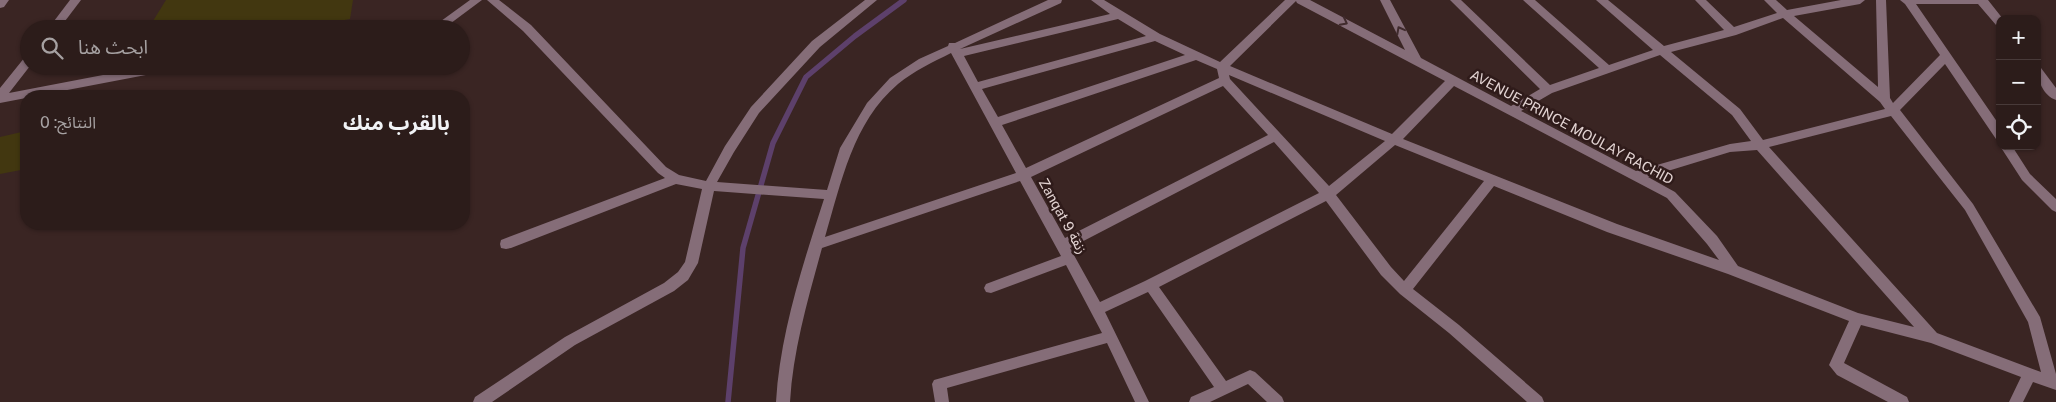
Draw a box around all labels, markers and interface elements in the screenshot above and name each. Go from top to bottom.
map controls [1996,15,2041,150]
button: + [1996,15,2041,60]
one-way arrow [1339,16,1348,26]
search box [20,20,470,75]
one-way arrow [1397,26,1407,35]
icon: search [38,34,66,62]
text: ابحث هنا [78,36,148,58]
button: − [1996,60,2041,105]
street label: AVENUE PRINCE MOULAY RACHID [1468,66,1676,188]
button: locate [1996,105,2041,150]
text: بالقرب منك [343,110,450,135]
text: النتائج: 0 [40,113,96,132]
street label: Zanqat 9 زنقة [1035,175,1090,257]

